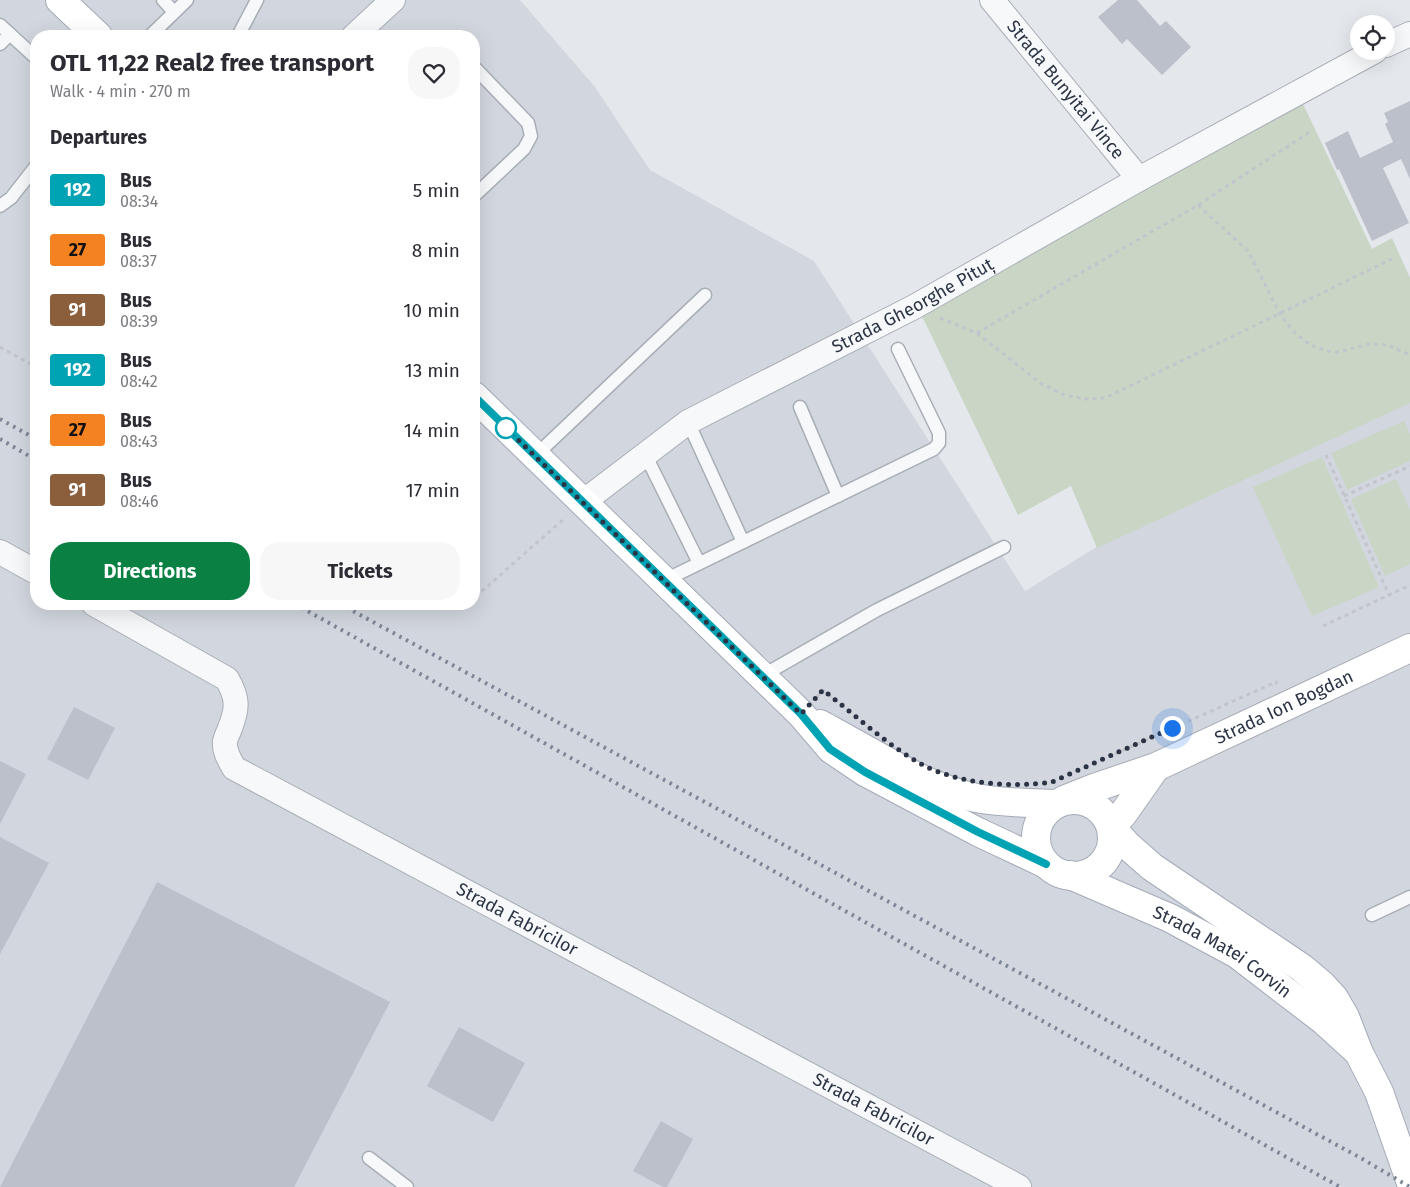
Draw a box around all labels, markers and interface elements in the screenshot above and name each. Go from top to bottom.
map controls [1350,15,1395,60]
button: locate [1350,15,1395,60]
street label: Strada Bunyitai Vince [1002,16,1129,164]
button: heart [408,47,460,99]
text: OTL 11,22 Real2 free transport [50,49,374,77]
text: Walk · 4 min · 270 m [50,82,191,101]
text: Departures [50,126,147,149]
text: Bus [120,169,152,192]
text: 192 [64,179,91,201]
text: 5 min [413,179,460,202]
text: 08:34 [120,192,158,211]
text: Bus [120,229,152,252]
text: 27 [69,239,86,261]
text: 8 min [412,239,460,262]
text: 08:37 [120,252,157,271]
street label: Strada Gheorghe Pituț [828,253,998,358]
text: Bus [120,289,152,312]
text: 91 [68,299,87,321]
text: 10 min [403,299,460,322]
text: 08:39 [120,312,158,331]
text: Bus [120,349,152,372]
text: 192 [64,359,91,381]
text: 13 min [404,359,460,382]
text: 08:42 [120,372,158,391]
text: Bus [120,409,152,432]
unlabelled marker [495,417,517,439]
text: 27 [69,419,86,441]
text: 14 min [404,419,460,442]
text: 08:43 [120,432,158,451]
text: Bus [120,469,152,492]
text: 91 [68,479,87,501]
text: 17 min [406,479,460,502]
text: 08:46 [120,492,159,511]
button: Directions [50,542,250,600]
button: Tickets [260,542,460,600]
street label: Strada Ion Bogdan [1211,665,1357,749]
your location [1160,716,1185,741]
street label: Strada Fabricilor [453,878,582,960]
street label: Strada Matei Corvin [1150,901,1296,1003]
street label: Strada Fabricilor [809,1068,938,1151]

